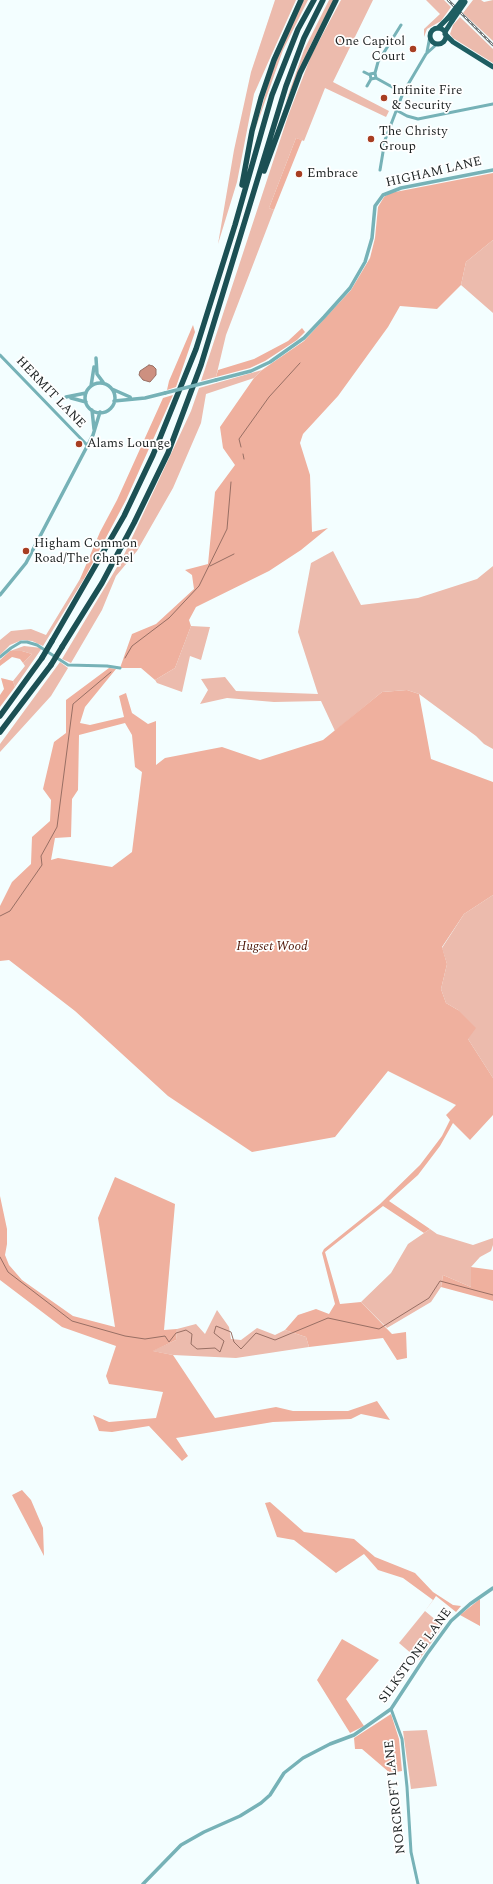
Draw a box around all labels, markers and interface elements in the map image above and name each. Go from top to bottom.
place label: One Capitol Court [335,34,405,65]
marker: One Capitol Court [408,44,418,54]
place label: Infinite Fire & Security [392,83,462,114]
marker: Infinite Fire & Security [379,93,389,103]
place label: The Christy Group [379,124,447,155]
marker: The Christy Group [366,134,376,144]
street label: HIGHAM LANE [384,154,484,192]
place label: Embrace [307,166,358,182]
marker: Embrace [294,169,304,179]
street label: HERMIT LANE [12,354,88,432]
place label: Alams Lounge [87,436,170,452]
marker: Alams Lounge [74,439,84,449]
place label: Higham Common Road/The Chapel [34,536,137,567]
marker: Higham Common Road/The Chapel [21,546,31,556]
park label: Hugset Wood [236,939,308,955]
street label: SILKSTONE LANE [376,1605,456,1707]
street label: NORCROFT LANE [382,1739,410,1855]

